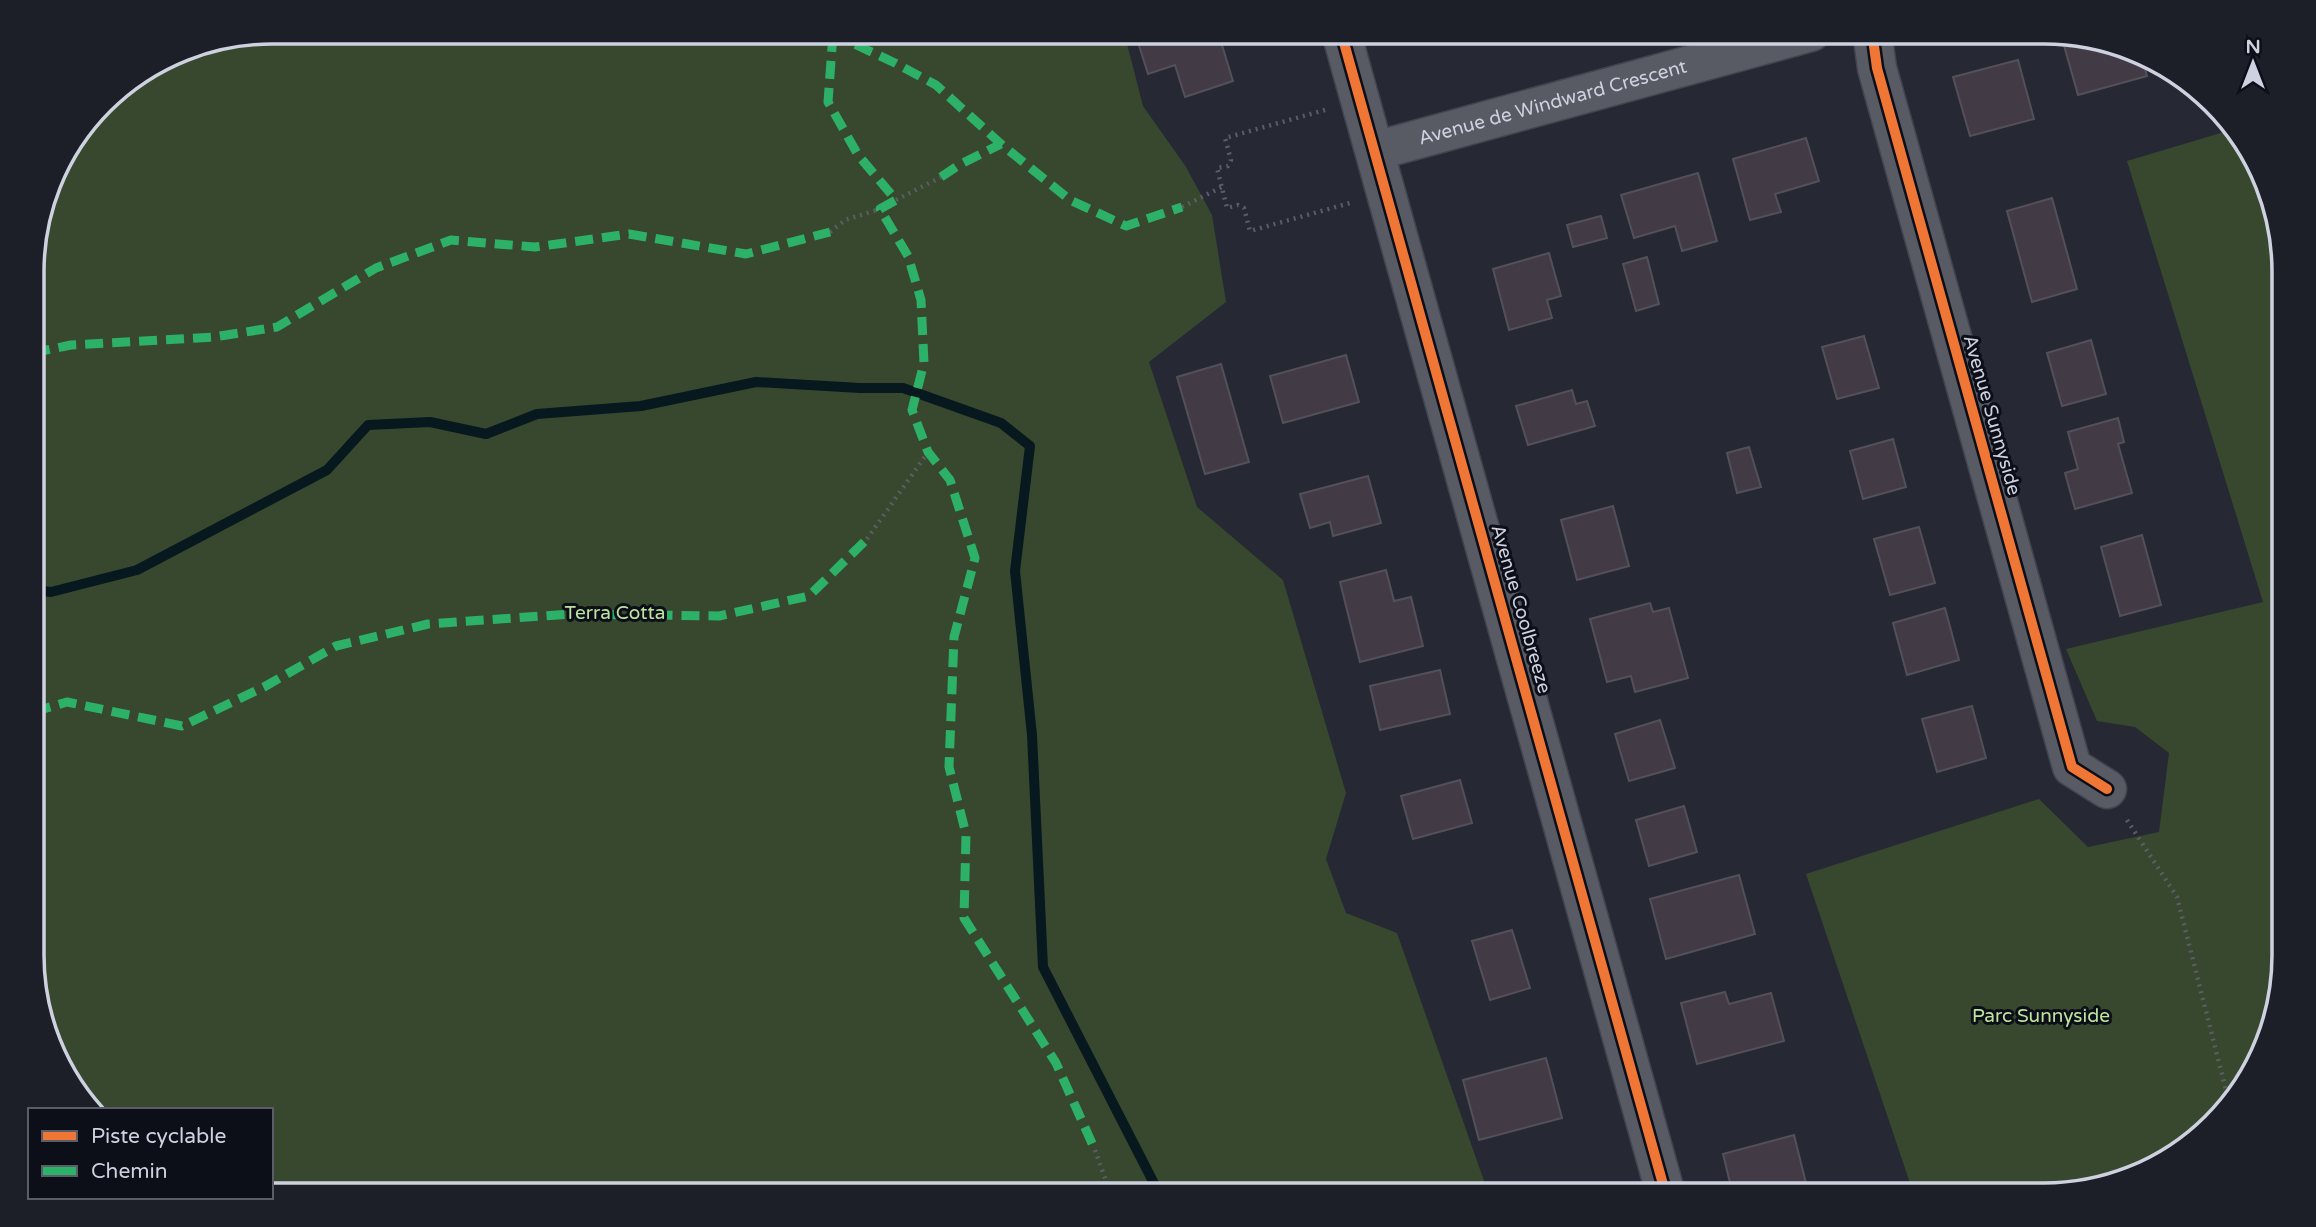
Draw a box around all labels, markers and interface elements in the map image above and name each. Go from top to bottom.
north arrow [2218,28,2288,98]
text: N [2245,36,2261,58]
street label: Avenue de Windward Crescent [1416,55,1689,150]
street label: Avenue Sunnyside [1959,332,2025,498]
street label: Avenue Coolbreeze [1486,522,1556,696]
park label: Terra Cotta [565,602,665,624]
park label: Parc Sunnyside [1972,1005,2110,1027]
legend [28,1108,273,1199]
text: Piste cyclable [91,1124,226,1149]
text: Chemin [91,1159,168,1184]

